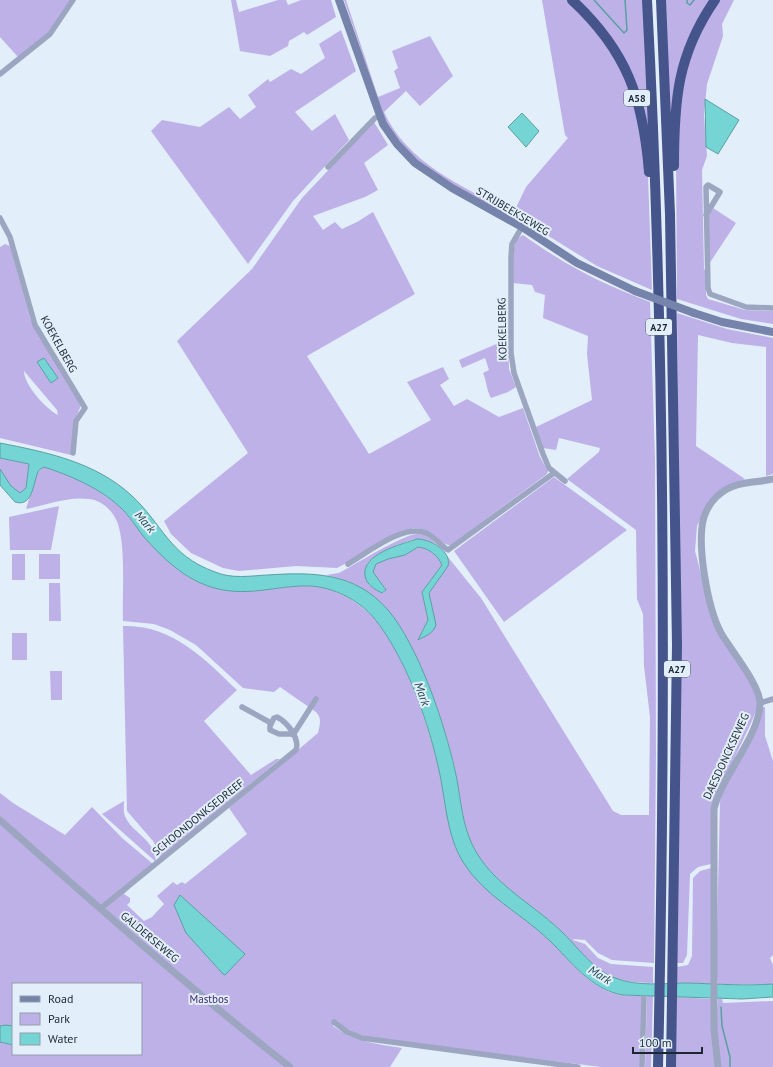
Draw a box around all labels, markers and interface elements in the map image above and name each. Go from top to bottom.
road number: A58 [624,90,650,106]
street label: STRIJBEEKSEWEG [474,184,553,239]
street label: KOEKELBERG [494,297,510,361]
street label: KOEKELBERG [38,313,81,375]
road number: A27 [646,319,672,335]
water label: Mark [132,508,159,536]
road number: A27 [664,661,690,677]
water label: Mark [411,680,434,708]
street label: DAESDONCKSEWEG [700,710,752,801]
street label: SCHOONDONKSEDREEF [149,776,247,858]
street label: GALDERSEWEG [118,909,182,966]
water label: Mark [586,962,615,988]
legend [12,983,142,1055]
text: Road [48,991,73,1006]
park label: Mastbos [190,992,229,1006]
text: Park [48,1011,70,1026]
scale bar [633,1029,702,1055]
text: Water [48,1031,78,1046]
text: 100 m [639,1035,672,1050]

